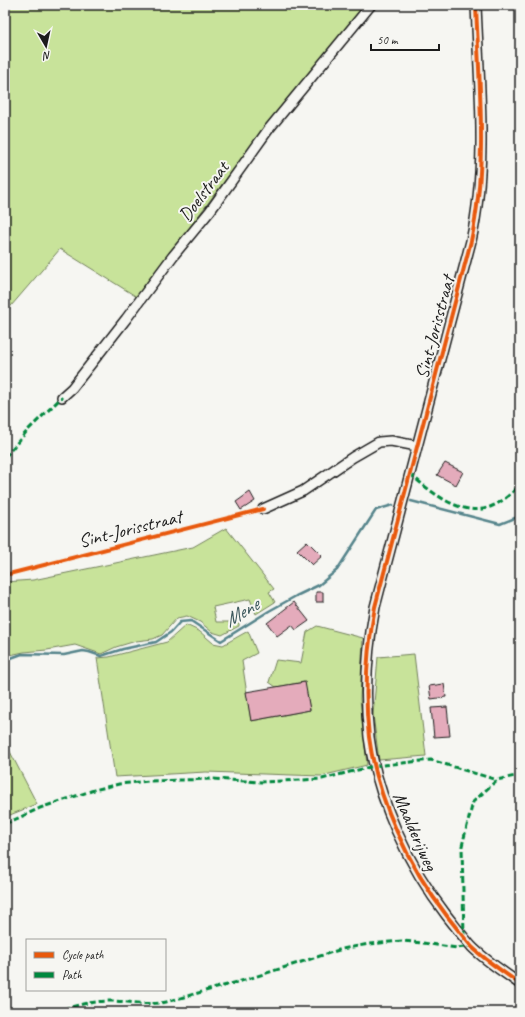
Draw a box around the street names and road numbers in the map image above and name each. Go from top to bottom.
street label: Doelstraat [173,155,235,226]
street label: Sint-Jorisstraat [410,271,461,381]
street label: Sint-Jorisstraat [76,504,187,553]
street label: Maalderijweg [387,788,444,876]

